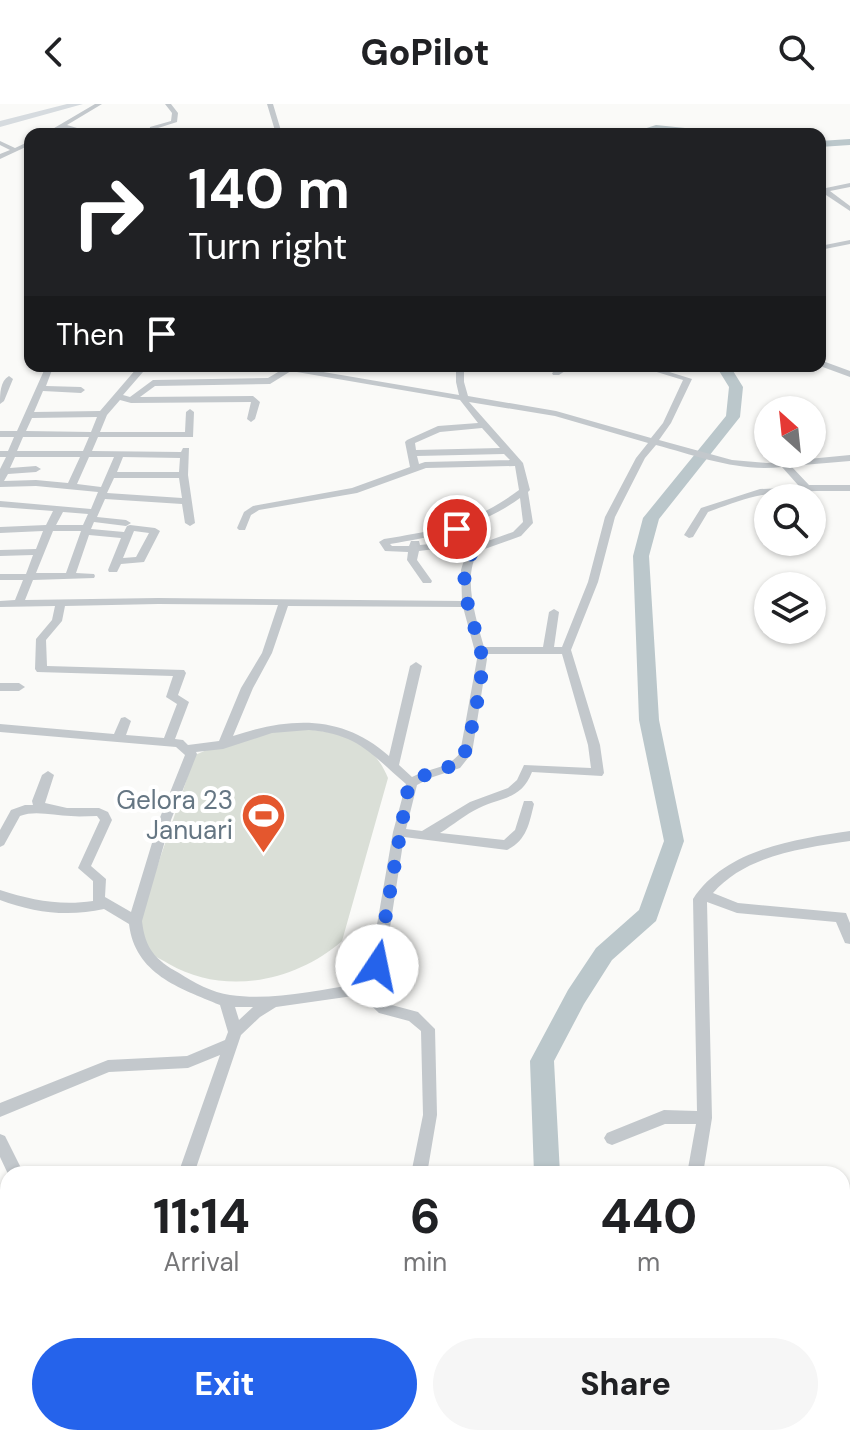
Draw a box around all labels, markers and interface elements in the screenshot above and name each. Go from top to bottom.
text: GoPilot [360,29,490,76]
icon: back [32,30,76,74]
icon: search [774,30,818,74]
text: 140 m [188,152,350,225]
icon: right [56,160,160,264]
text: Turn right [188,223,347,270]
icon: arrive [140,312,184,356]
text: Then [56,315,124,354]
north arrow [754,396,826,468]
map controls [754,396,826,644]
button: search [754,484,826,556]
pin [423,495,491,563]
icon: arrive [435,507,479,551]
button: layers [754,572,826,644]
place label: Gelora 23 Januari [116,783,233,847]
sports icon: Gelora 23 Januari [240,791,288,854]
position arrow [335,924,419,1008]
text: 11:14 [153,1185,250,1248]
text: 6 [410,1185,440,1248]
text: 440 [600,1185,697,1248]
text: Arrival [164,1245,239,1279]
text: min [403,1245,447,1279]
text: m [637,1245,660,1279]
button: Exit [32,1338,417,1430]
button: Share [433,1338,818,1430]

